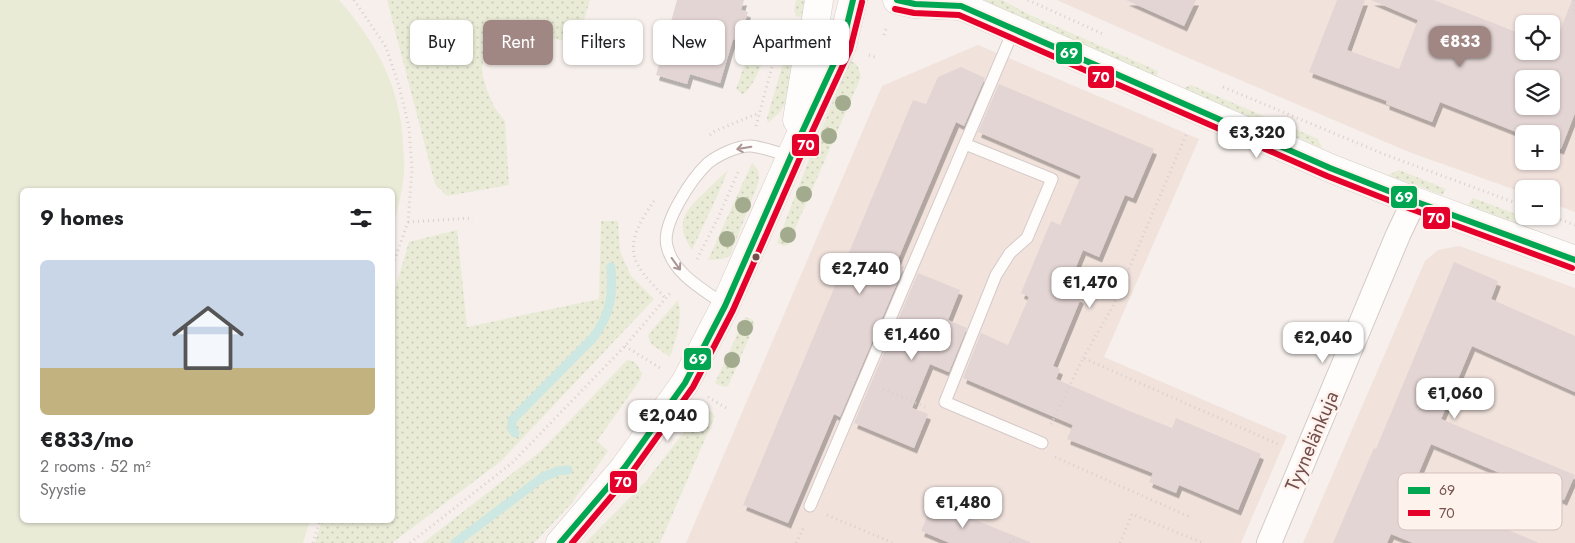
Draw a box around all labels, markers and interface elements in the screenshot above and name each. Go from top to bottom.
map controls [1515,15,1560,225]
button: locate [1515,15,1560,60]
chip: Buy [410,20,473,65]
chip: Rent [483,20,553,65]
chip: Filters [563,20,643,65]
chip: New [653,20,725,65]
chip: Apartment [735,20,849,65]
pin: €833 [1430,26,1490,68]
text: €833 [1440,30,1480,53]
line badge: 69 [1055,41,1083,65]
text: 69 [1060,43,1078,63]
line badge: 70 [1087,65,1115,89]
text: 70 [1092,67,1110,87]
button: layers [1515,70,1560,115]
pin: €3,320 [1216,116,1298,159]
text: €3,320 [1229,121,1285,144]
button: + [1515,125,1560,170]
line badge: 70 [791,133,820,157]
text: 70 [797,135,815,155]
one-way arrow [736,143,752,153]
button: − [1515,180,1560,225]
line badge: 69 [1390,185,1418,209]
text: 69 [1395,187,1413,207]
text: 9 homes [40,203,124,233]
icon: filters [347,204,375,232]
line badge: 70 [1422,206,1451,230]
text: 70 [1427,208,1445,228]
unlabelled marker [751,252,761,262]
pin: €2,740 [819,252,901,295]
one-way arrow [671,257,681,271]
text: €2,740 [831,257,889,280]
pin: €1,470 [1049,266,1131,309]
text: €1,470 [1062,271,1118,294]
icon: home [163,293,253,383]
pin: €1,460 [871,318,953,361]
pin: €2,040 [1282,322,1364,364]
text: €1,460 [884,323,940,346]
text: €2,040 [1294,326,1352,349]
line badge: 69 [683,347,712,371]
text: 69 [689,349,707,369]
pin: €1,060 [1414,378,1496,420]
text: €1,060 [1427,382,1483,405]
street label: Tyynelänkuja [1278,386,1346,496]
pin: €2,040 [627,400,709,442]
text: €2,040 [639,404,697,427]
text: €833/mo [40,425,134,455]
text: 2 rooms · 52 m² [40,455,151,478]
line badge: 70 [609,470,638,494]
text: 70 [614,472,632,492]
legend [1398,473,1562,530]
text: Syystie [40,478,86,501]
text: 69 [1439,480,1455,500]
pin: €1,480 [922,486,1004,529]
text: €1,480 [935,491,991,514]
text: 70 [1439,503,1455,523]

